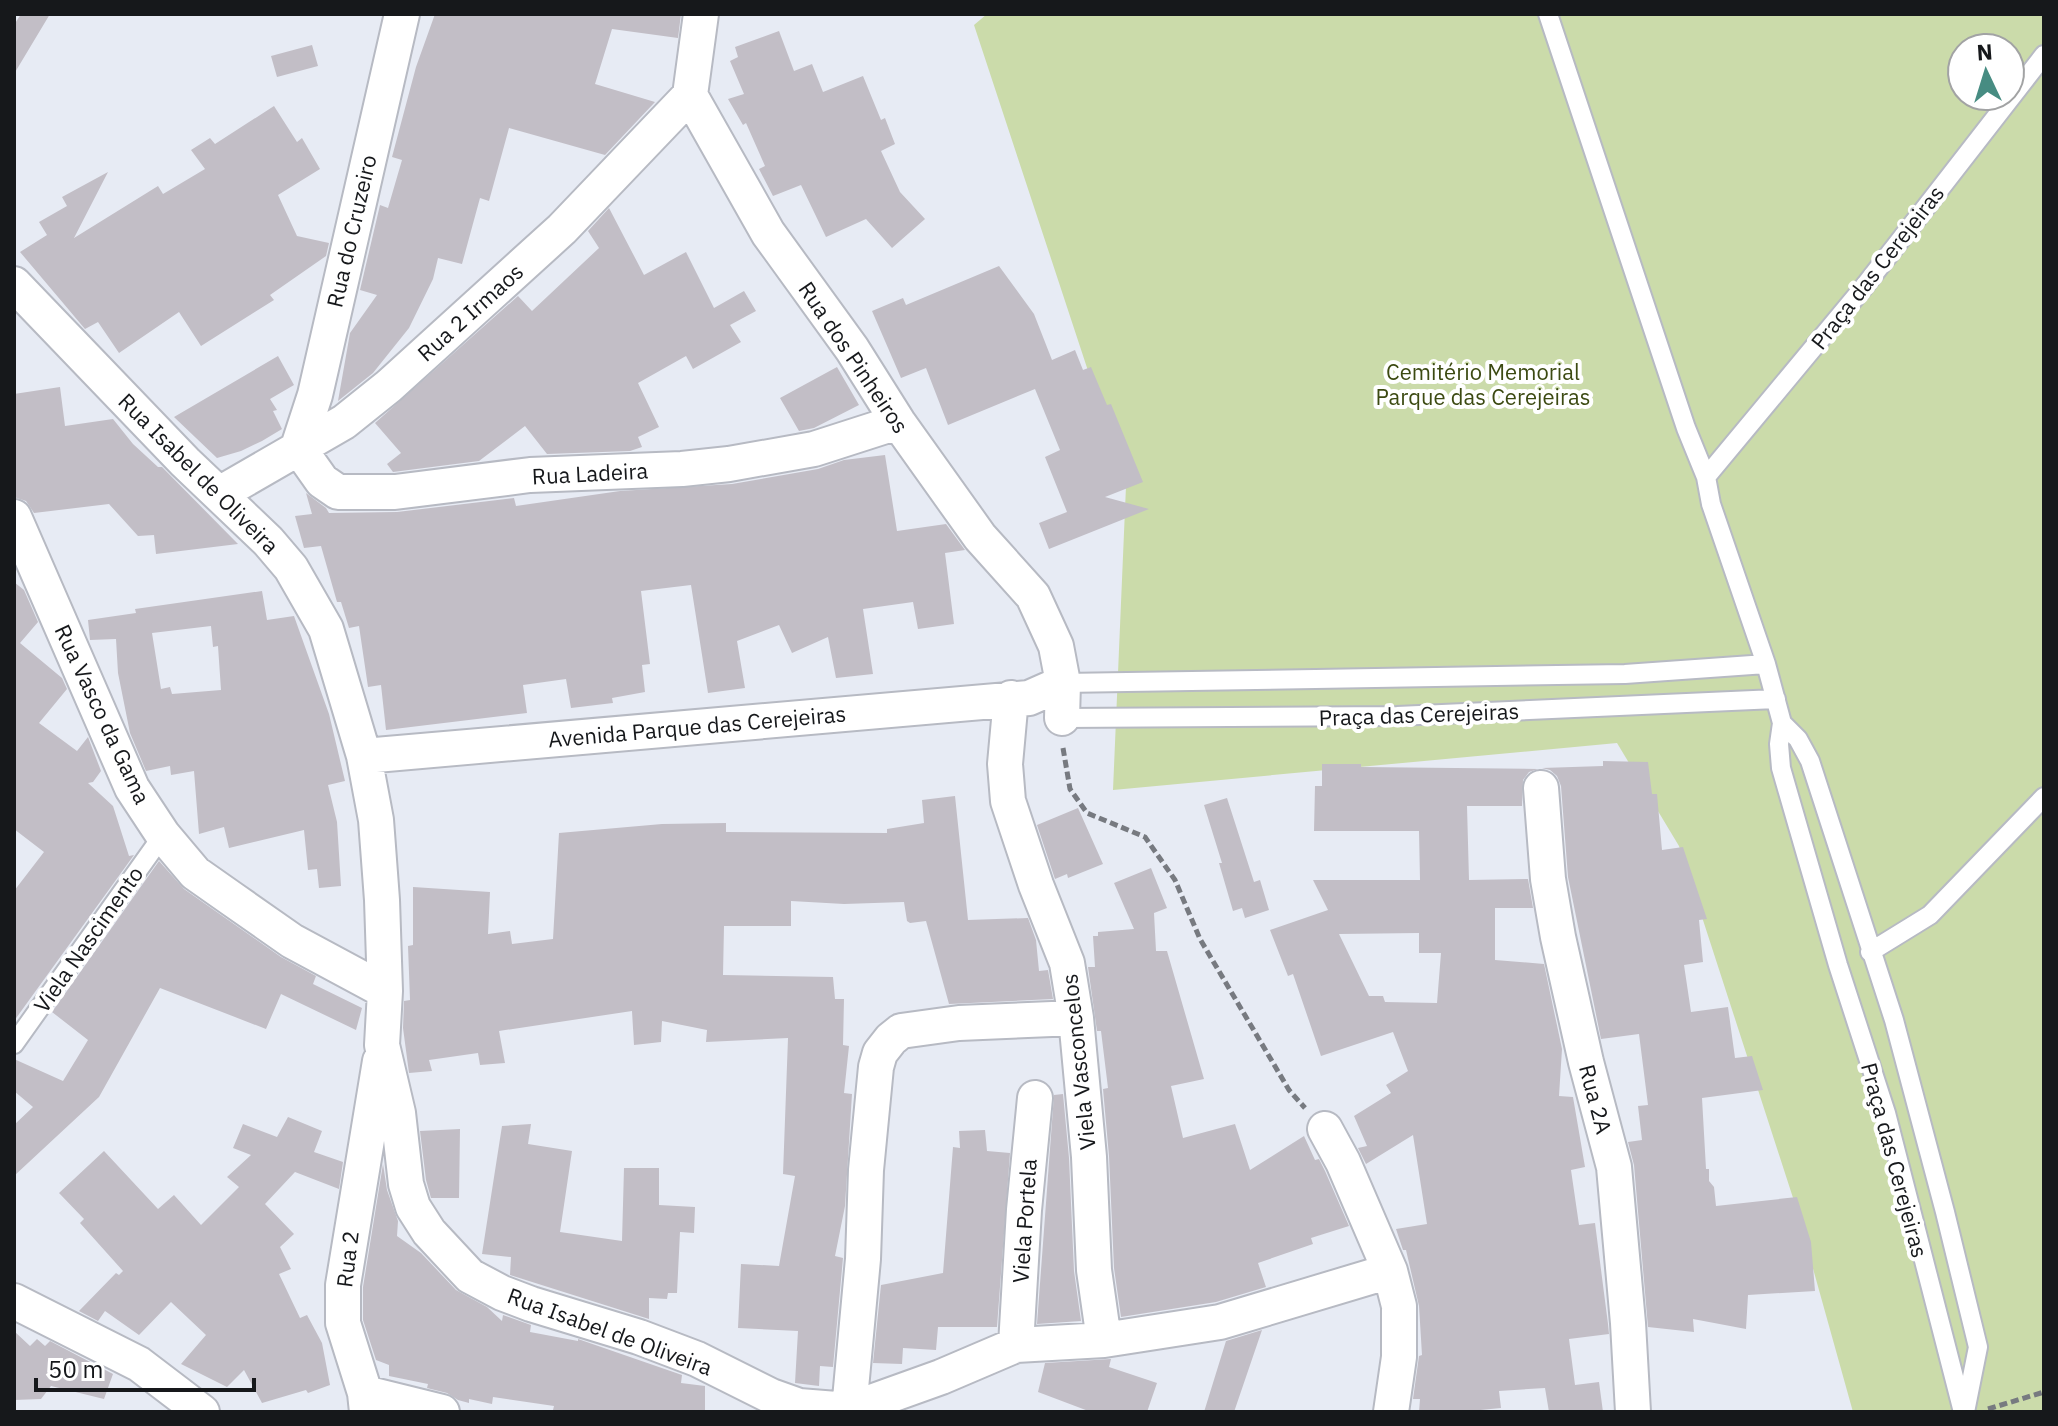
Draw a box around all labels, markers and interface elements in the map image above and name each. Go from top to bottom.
north arrow [1946,32,2026,112]
text: N [1976,37,1994,67]
street label: Rua do Cruzeiro [319,152,383,310]
street label: Praça das Cerejeiras [1804,179,1950,355]
street label: Rua 2 Irmaos [411,257,529,367]
street label: Rua dos Pinheiros [793,276,915,438]
park label: Cemitério Memorial Parque das Cerejeiras [1375,357,1591,411]
street label: Rua Isabel de Oliveira [112,386,286,560]
street label: Rua Ladeira [531,455,649,491]
street label: Rua Vasco da Gama [49,620,157,809]
street label: Praça das Cerejeiras [1318,696,1520,732]
street label: Avenida Parque das Cerejeiras [547,699,847,753]
street label: Viela Nascimento [27,860,149,1018]
street label: Viela Vasconcelos [1054,973,1102,1151]
street label: Praça das Cerejeiras [1855,1059,1935,1261]
street label: Rua 2A [1573,1061,1619,1137]
street label: Viela Portela [1005,1158,1043,1284]
street label: Rua 2 [329,1229,365,1289]
street label: Rua Isabel de Oliveira [504,1280,717,1382]
scale bar [36,1342,254,1392]
text: 50 m [48,1353,103,1385]

